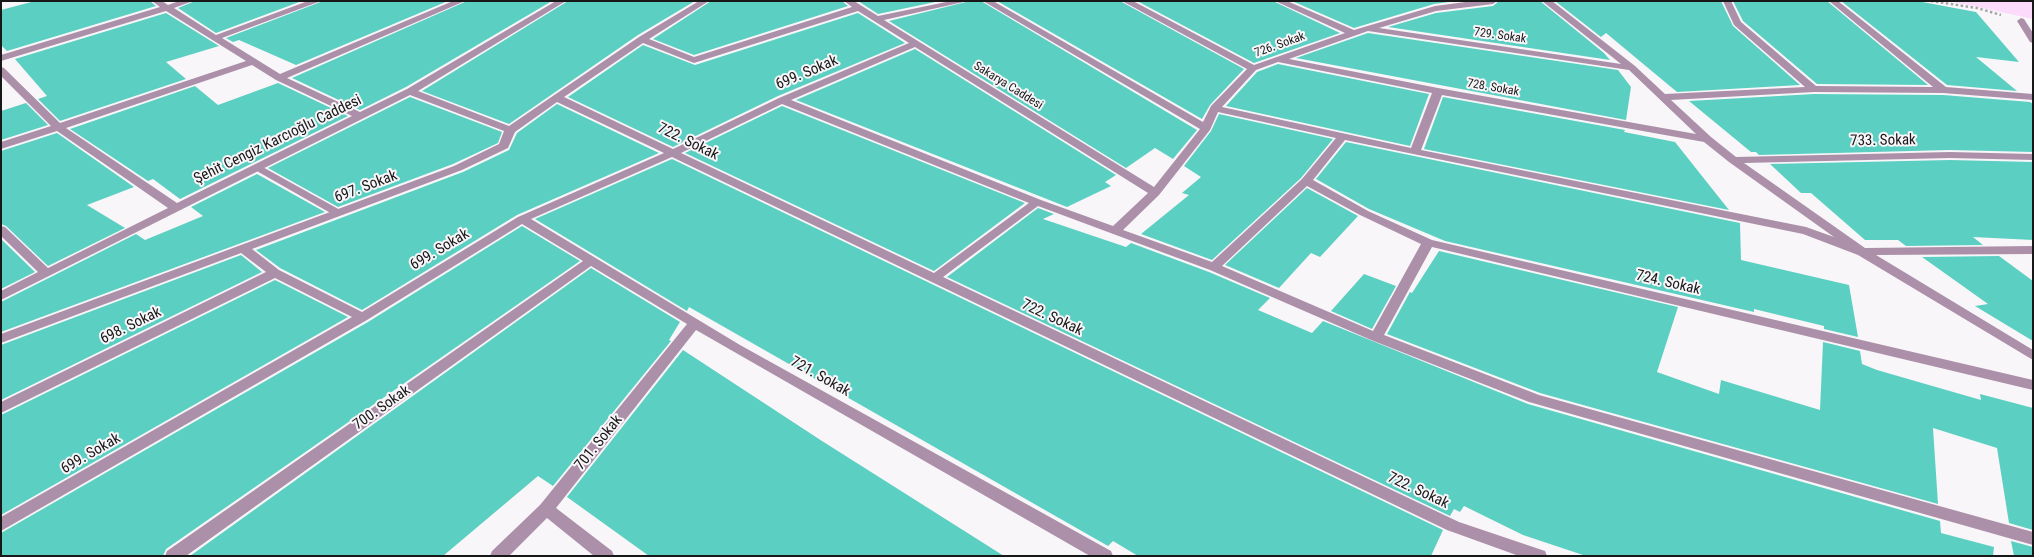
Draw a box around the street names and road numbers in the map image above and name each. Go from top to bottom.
street label: 729. Sokak [1473,25,1527,47]
street label: 726. Sokak [1253,29,1307,61]
street label: 699. Sokak [773,52,841,94]
street label: Sakarya Caddesi [971,59,1045,113]
street label: 728. Sokak [1466,76,1520,100]
street label: Şehit Cengiz Karcıoğlu Caddesi [191,92,365,188]
street label: 722. Sokak [655,120,721,164]
street label: 733. Sokak [1850,131,1916,151]
street label: 697. Sokak [332,167,400,207]
street label: 699. Sokak [407,225,473,275]
street label: 724. Sokak [1634,267,1702,299]
street label: 722. Sokak [1018,296,1086,340]
street label: 698. Sokak [98,304,164,348]
street label: 721. Sokak [787,353,853,401]
street label: 700. Sokak [350,382,414,434]
street label: 701. Sokak [571,412,627,474]
street label: 699. Sokak [58,430,124,478]
street label: 722. Sokak [1384,469,1452,513]

